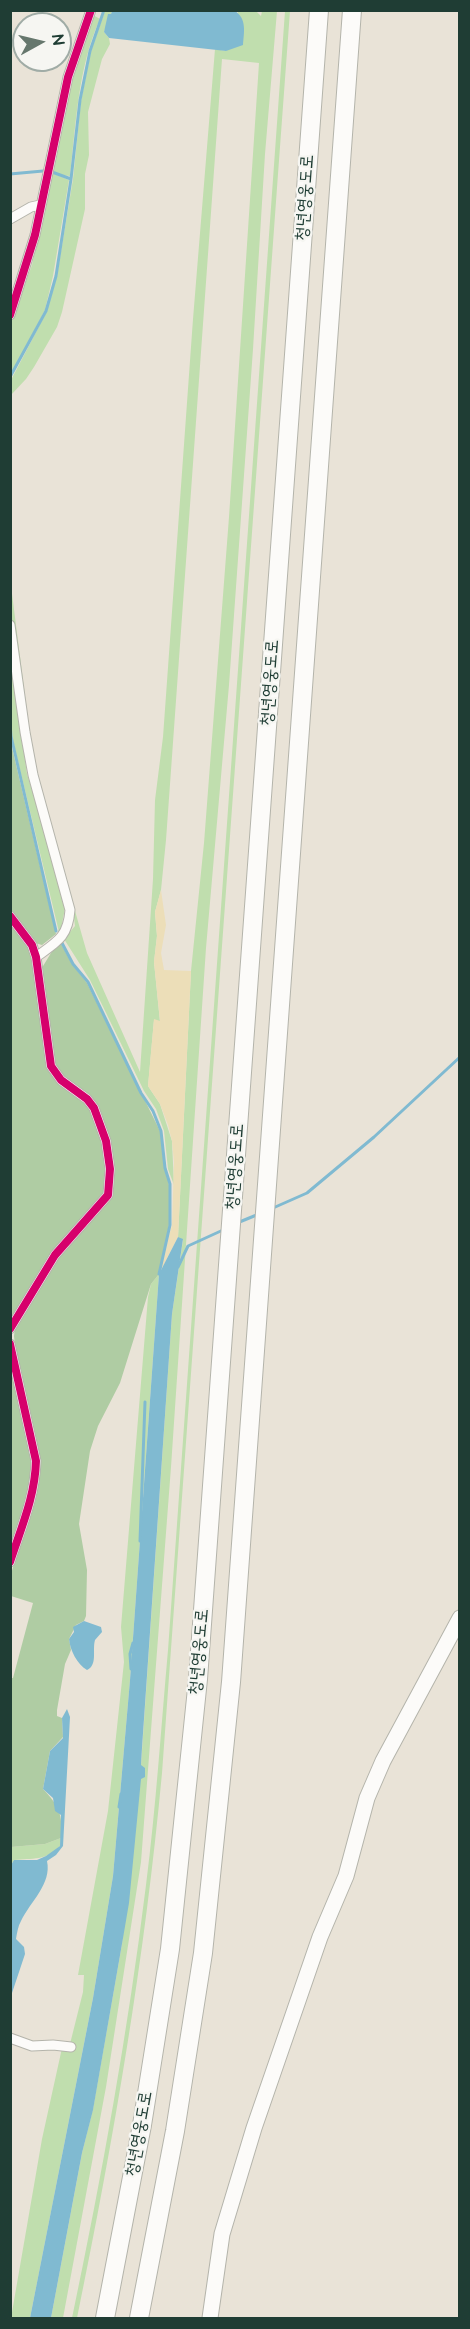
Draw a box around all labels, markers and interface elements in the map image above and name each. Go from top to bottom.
north arrow [12,12,72,72]
text: N [46,33,69,46]
street label: 청년영웅도로 [292,154,320,242]
street label: 청년영웅도로 [257,639,285,727]
street label: 청년영웅도로 [222,1123,250,1211]
street label: 청년영웅도로 [185,1608,215,1696]
street label: 청년영웅도로 [122,2089,158,2179]

